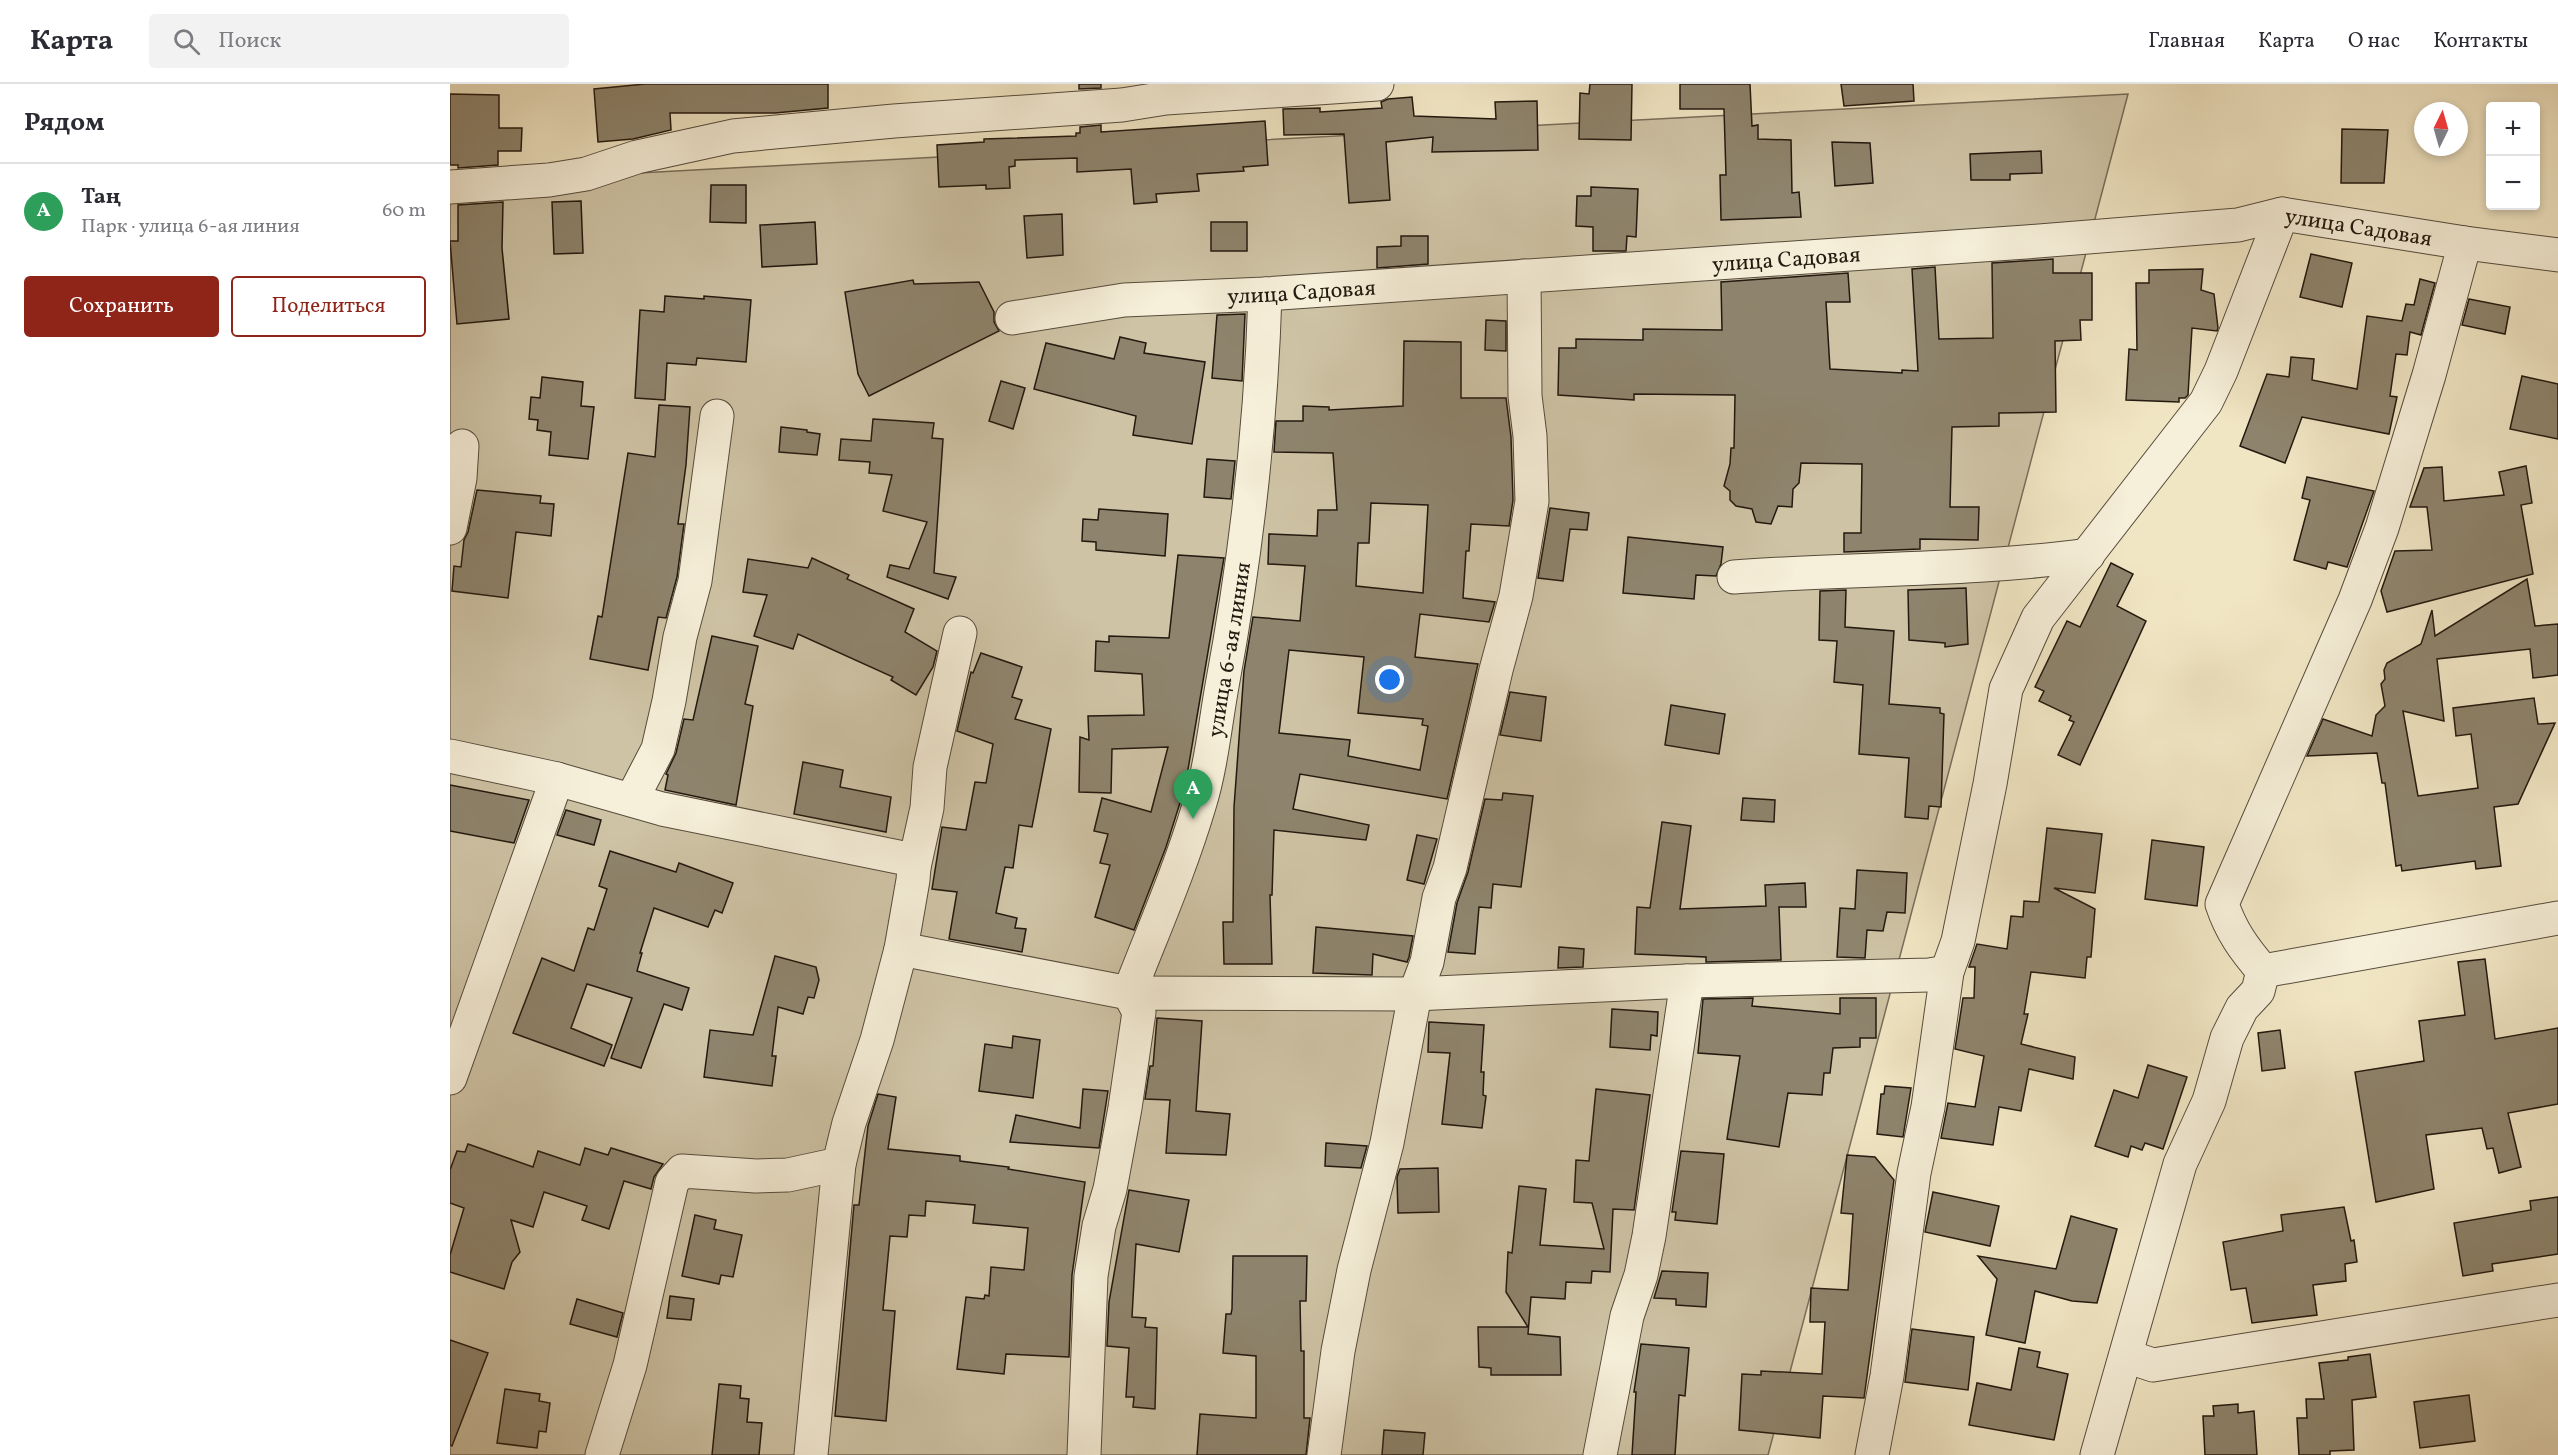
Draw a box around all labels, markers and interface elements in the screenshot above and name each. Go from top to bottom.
search box [149,14,569,68]
text: Карта [30,22,113,61]
icon: search [170,25,203,58]
text: Поиск [218,26,281,57]
text: Главная [2148,27,2225,56]
text: Карта [2258,27,2315,56]
text: О нас [2348,27,2400,56]
text: Контакты [2433,27,2528,56]
north arrow [2414,102,2468,156]
map controls [2486,102,2540,210]
button: + [2486,102,2540,156]
text: Рядом [24,105,104,141]
button: − [2486,156,2540,210]
text: Таң [81,182,121,213]
text: A [36,197,51,225]
text: 60 m [382,197,426,225]
street label: улица Садовая [2282,202,2434,256]
text: Парк · улица 6-ая линия [81,213,300,241]
street label: улица Садовая [1711,240,1862,281]
street label: улица Садовая [1227,273,1377,314]
button: Сохранить [24,276,219,337]
button: Поделиться [231,276,426,337]
street label: улица 6-ая линия [1201,560,1260,740]
your location [1375,665,1404,694]
pin: A [1174,770,1212,819]

